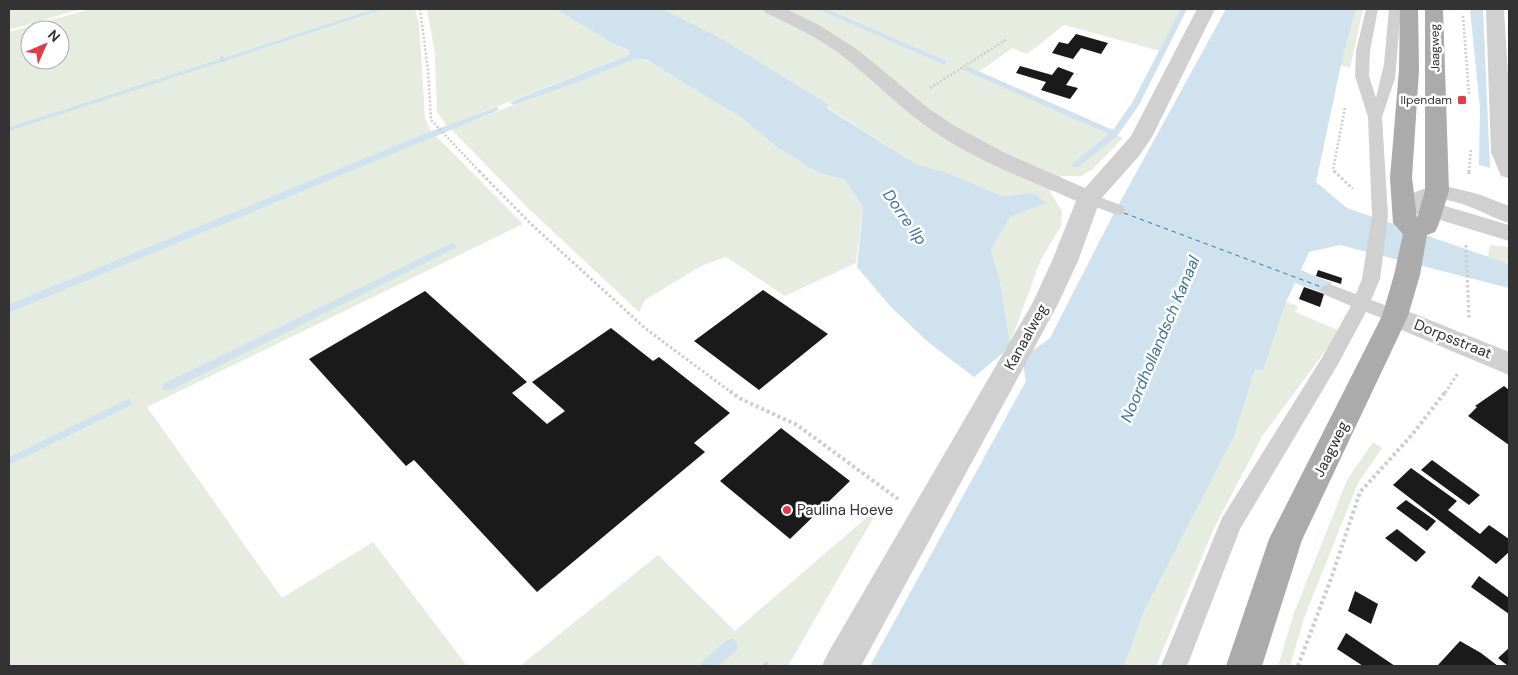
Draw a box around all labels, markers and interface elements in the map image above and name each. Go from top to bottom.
north arrow [20,20,70,70]
street label: Jaagweg [1427,23,1443,72]
text: N [44,26,64,46]
place label: Ilpendam [1401,92,1452,108]
marker: Ilpendam [1456,94,1468,106]
water label: Dorre Ilp [878,185,932,249]
water label: Noordhollandsch Kanaal [1115,252,1205,425]
street label: Kanaalweg [1000,300,1052,374]
street label: Dorpsstraat [1411,314,1495,364]
street label: Jaagweg [1309,418,1353,480]
place label: Paulina Hoeve [797,500,893,520]
marker: Paulina Hoeve [781,504,793,516]

